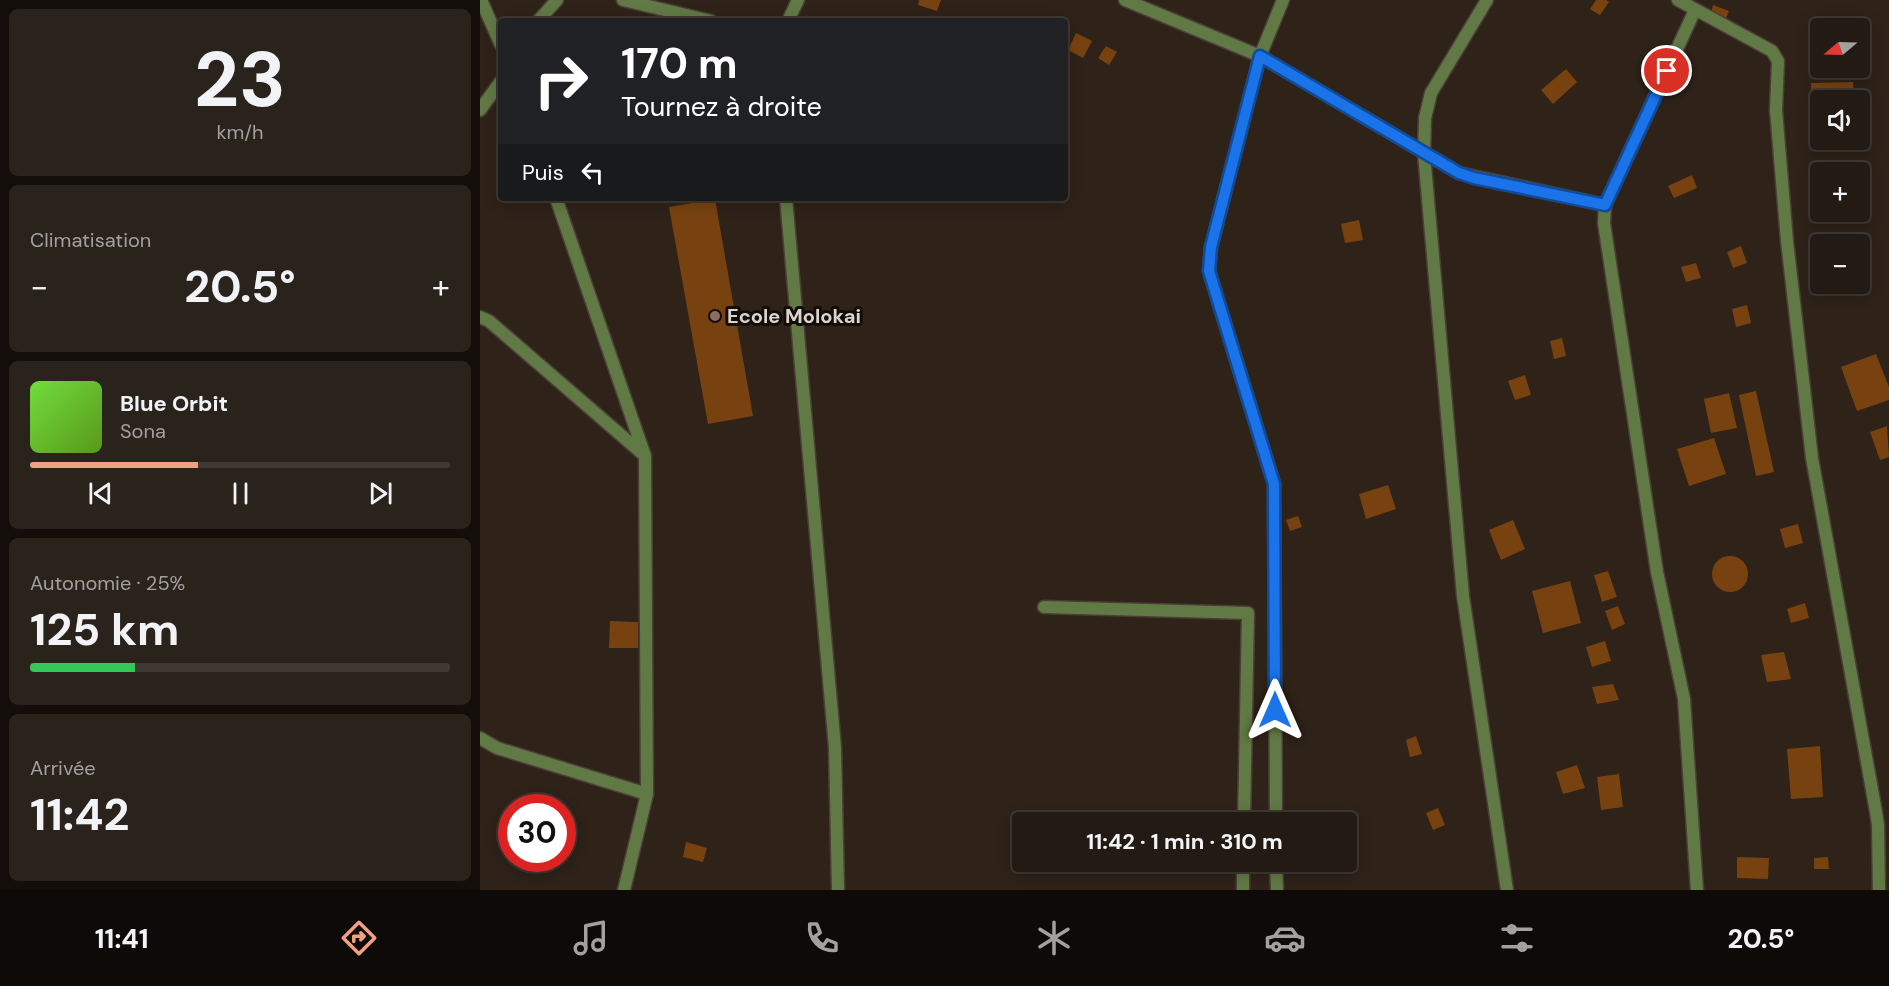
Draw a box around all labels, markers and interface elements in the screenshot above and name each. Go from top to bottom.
north arrow [1810,18,1870,78]
map controls [1810,18,1870,294]
text: 23 [194,29,286,130]
text: 170 m [621,36,738,91]
icon: right [522,42,600,120]
pin [1641,45,1692,96]
icon: arrive [1650,54,1683,87]
text: Tournez à droite [621,89,822,124]
button: sound [1810,90,1870,150]
text: km/h [216,119,264,145]
icon: left [576,156,609,189]
text: Puis [522,158,564,187]
button: + [1810,162,1870,222]
text: Climatisation [30,227,151,253]
button: − [1810,234,1870,294]
text: 20.5° [184,257,296,316]
text: − [30,265,48,308]
text: + [432,265,450,308]
place label: Ecole Molokai [727,303,861,329]
marker: Ecole Molokai [708,309,722,323]
text: Blue Orbit [120,389,228,418]
text: Sona [120,418,166,444]
icon: previous [84,477,117,510]
icon: pause [224,477,257,510]
icon: next [364,477,397,510]
text: Autonomie · 25% [30,570,185,596]
text: 125 km [30,600,179,659]
position arrow [1243,678,1307,742]
text: Arrivée [30,755,96,781]
text: 11:42 [30,785,129,844]
speed limit sign: 30 [498,794,576,872]
text: 11:42 · 1 min · 310 m [1086,827,1283,856]
icon: directions [338,917,380,959]
icon: music [570,917,612,959]
icon: phone [801,917,843,959]
icon: climate [1033,917,1075,959]
icon: car [1264,917,1306,959]
icon: filters [1496,917,1538,959]
text: 11:41 [95,921,149,956]
text: 20.5° [1727,921,1794,956]

